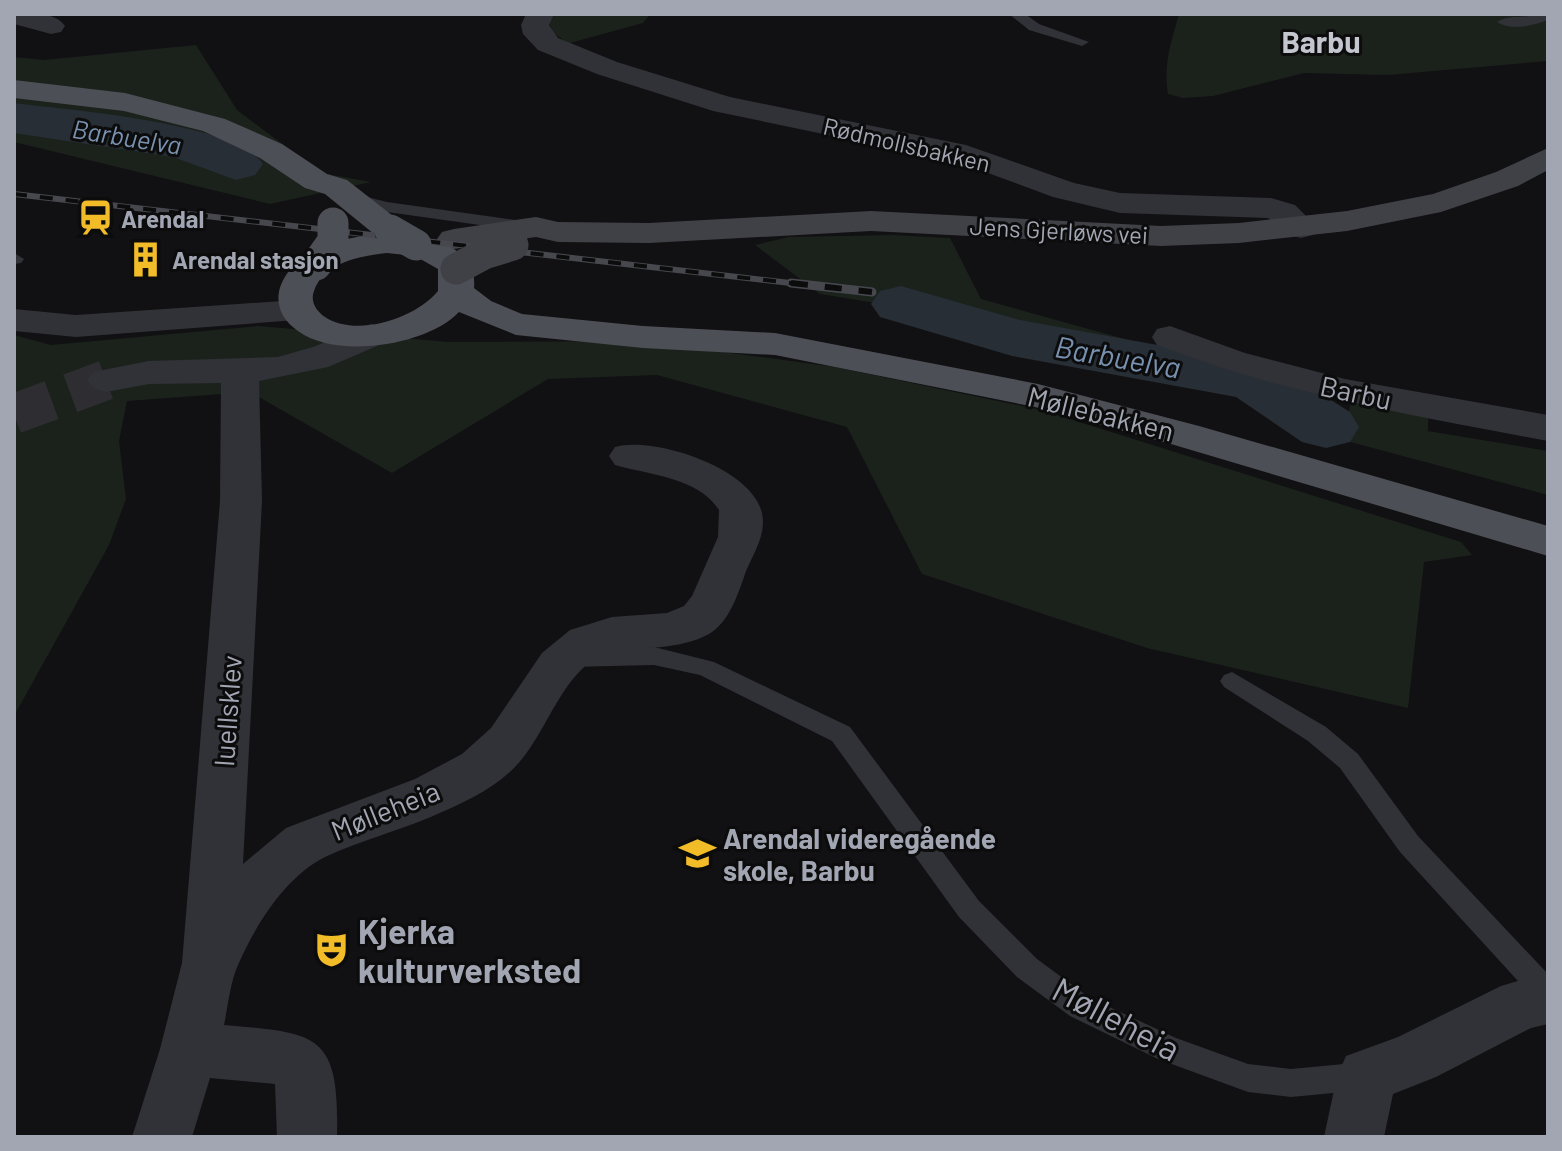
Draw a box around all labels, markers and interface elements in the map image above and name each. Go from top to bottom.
district label: Barbu [1281,23,1361,59]
street label: Rødmollsbakken [821,111,993,177]
water label: Barbuelva [70,112,184,160]
station icon: Arendal [76,199,114,237]
place label: Arendal [121,204,204,233]
street label: Jens Gjerløws vei [969,211,1149,249]
building icon: Arendal stasjon [127,240,165,278]
place label: Arendal stasjon [172,245,339,274]
water label: Barbuelva [1052,327,1184,385]
street label: Barbu [1317,368,1395,416]
street label: Møllebakken [1024,378,1178,448]
street label: Iuellsklev [206,654,248,768]
street label: Mølleheia [326,773,444,847]
place label: Arendal videregående skole, Barbu [723,821,996,887]
school or university icon: Arendal videregående skole, Barbu [678,835,716,873]
place label: Kjerka kulturverksted [358,910,581,990]
theatre icon: Kjerka kulturverksted [313,931,351,969]
street label: Mølleheia [1046,967,1188,1069]

